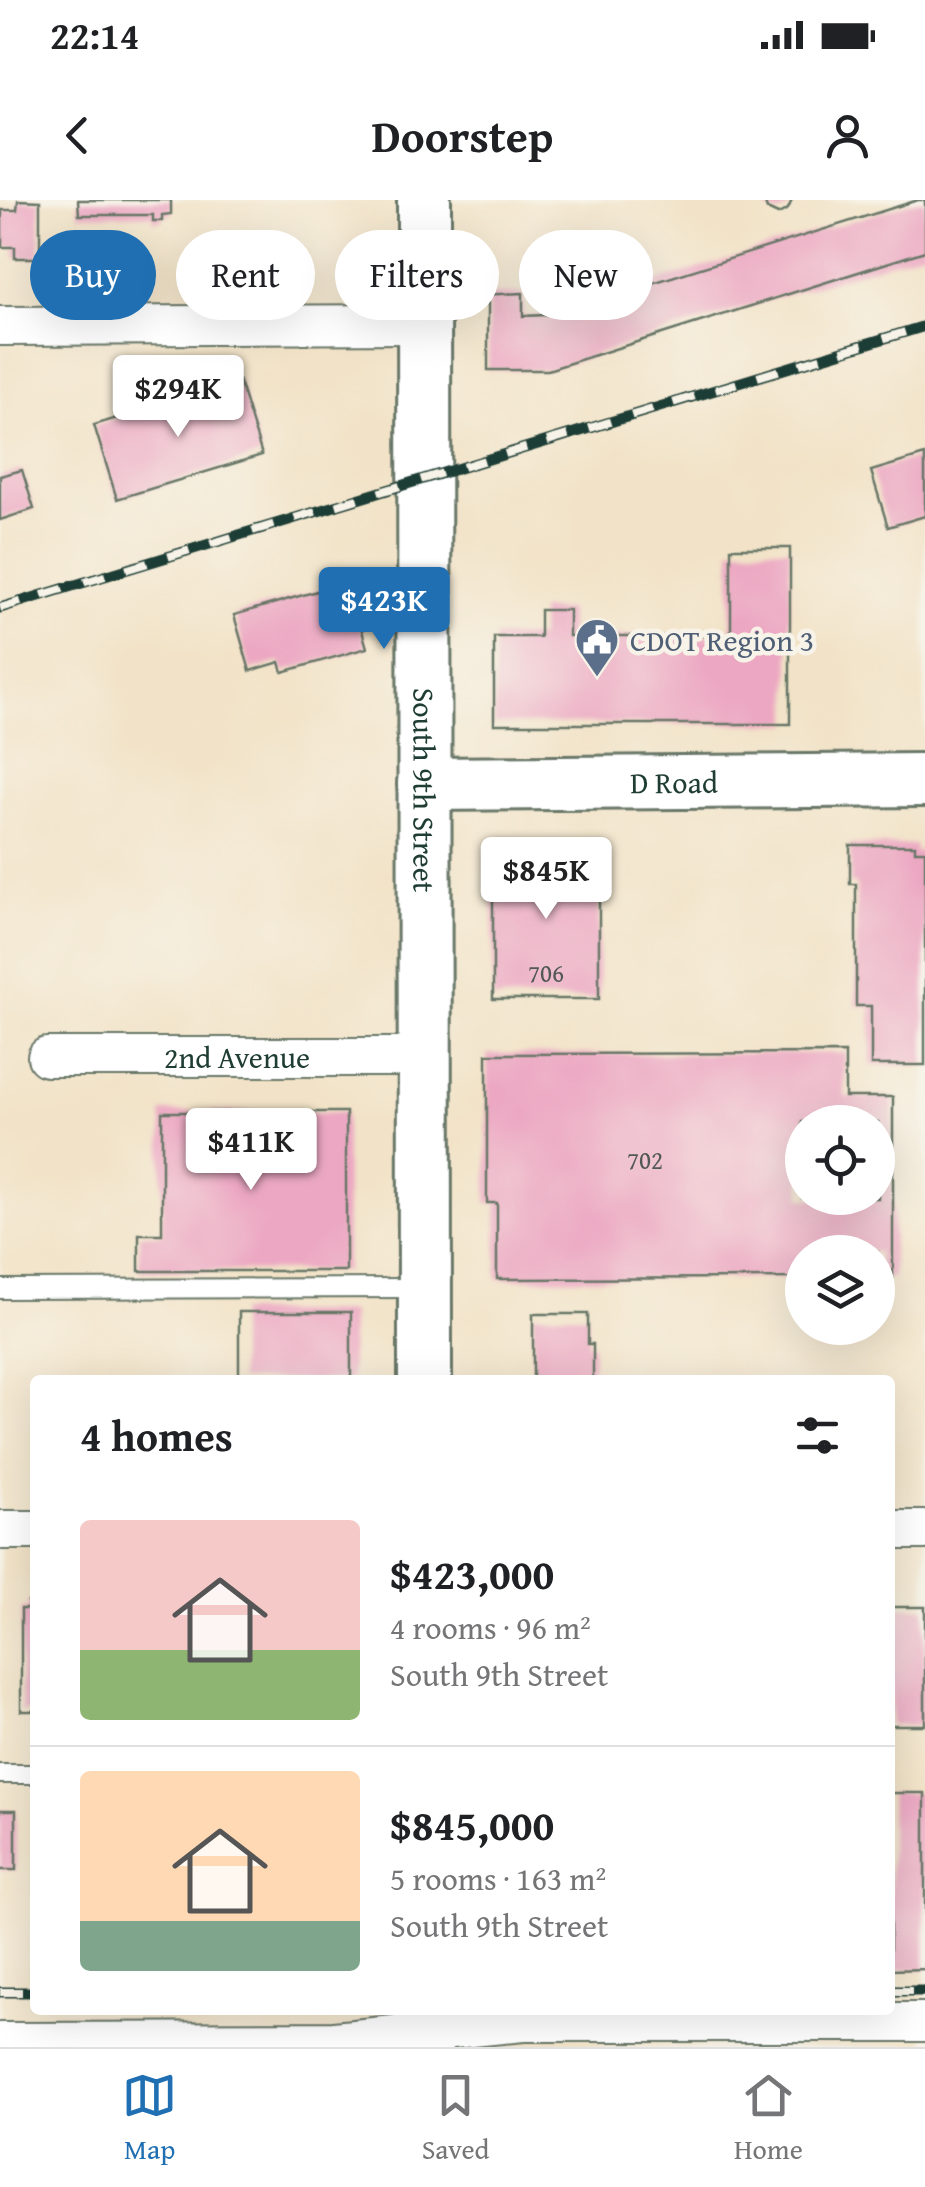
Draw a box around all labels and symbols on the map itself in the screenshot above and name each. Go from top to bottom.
pin: $294K [108,355,248,440]
pin: $423K [314,567,454,652]
public building icon: CDOT Region 3 [574,617,620,678]
place label: CDOT Region 3 [630,618,814,662]
street label: South 9th Street [402,688,447,893]
street label: D Road [630,760,718,804]
pin: $845K [476,837,616,922]
house number: 706 [528,955,564,991]
street label: 2nd Avenue [164,1035,310,1079]
pin: $411K [181,1108,321,1193]
house number: 702 [627,1142,663,1178]

